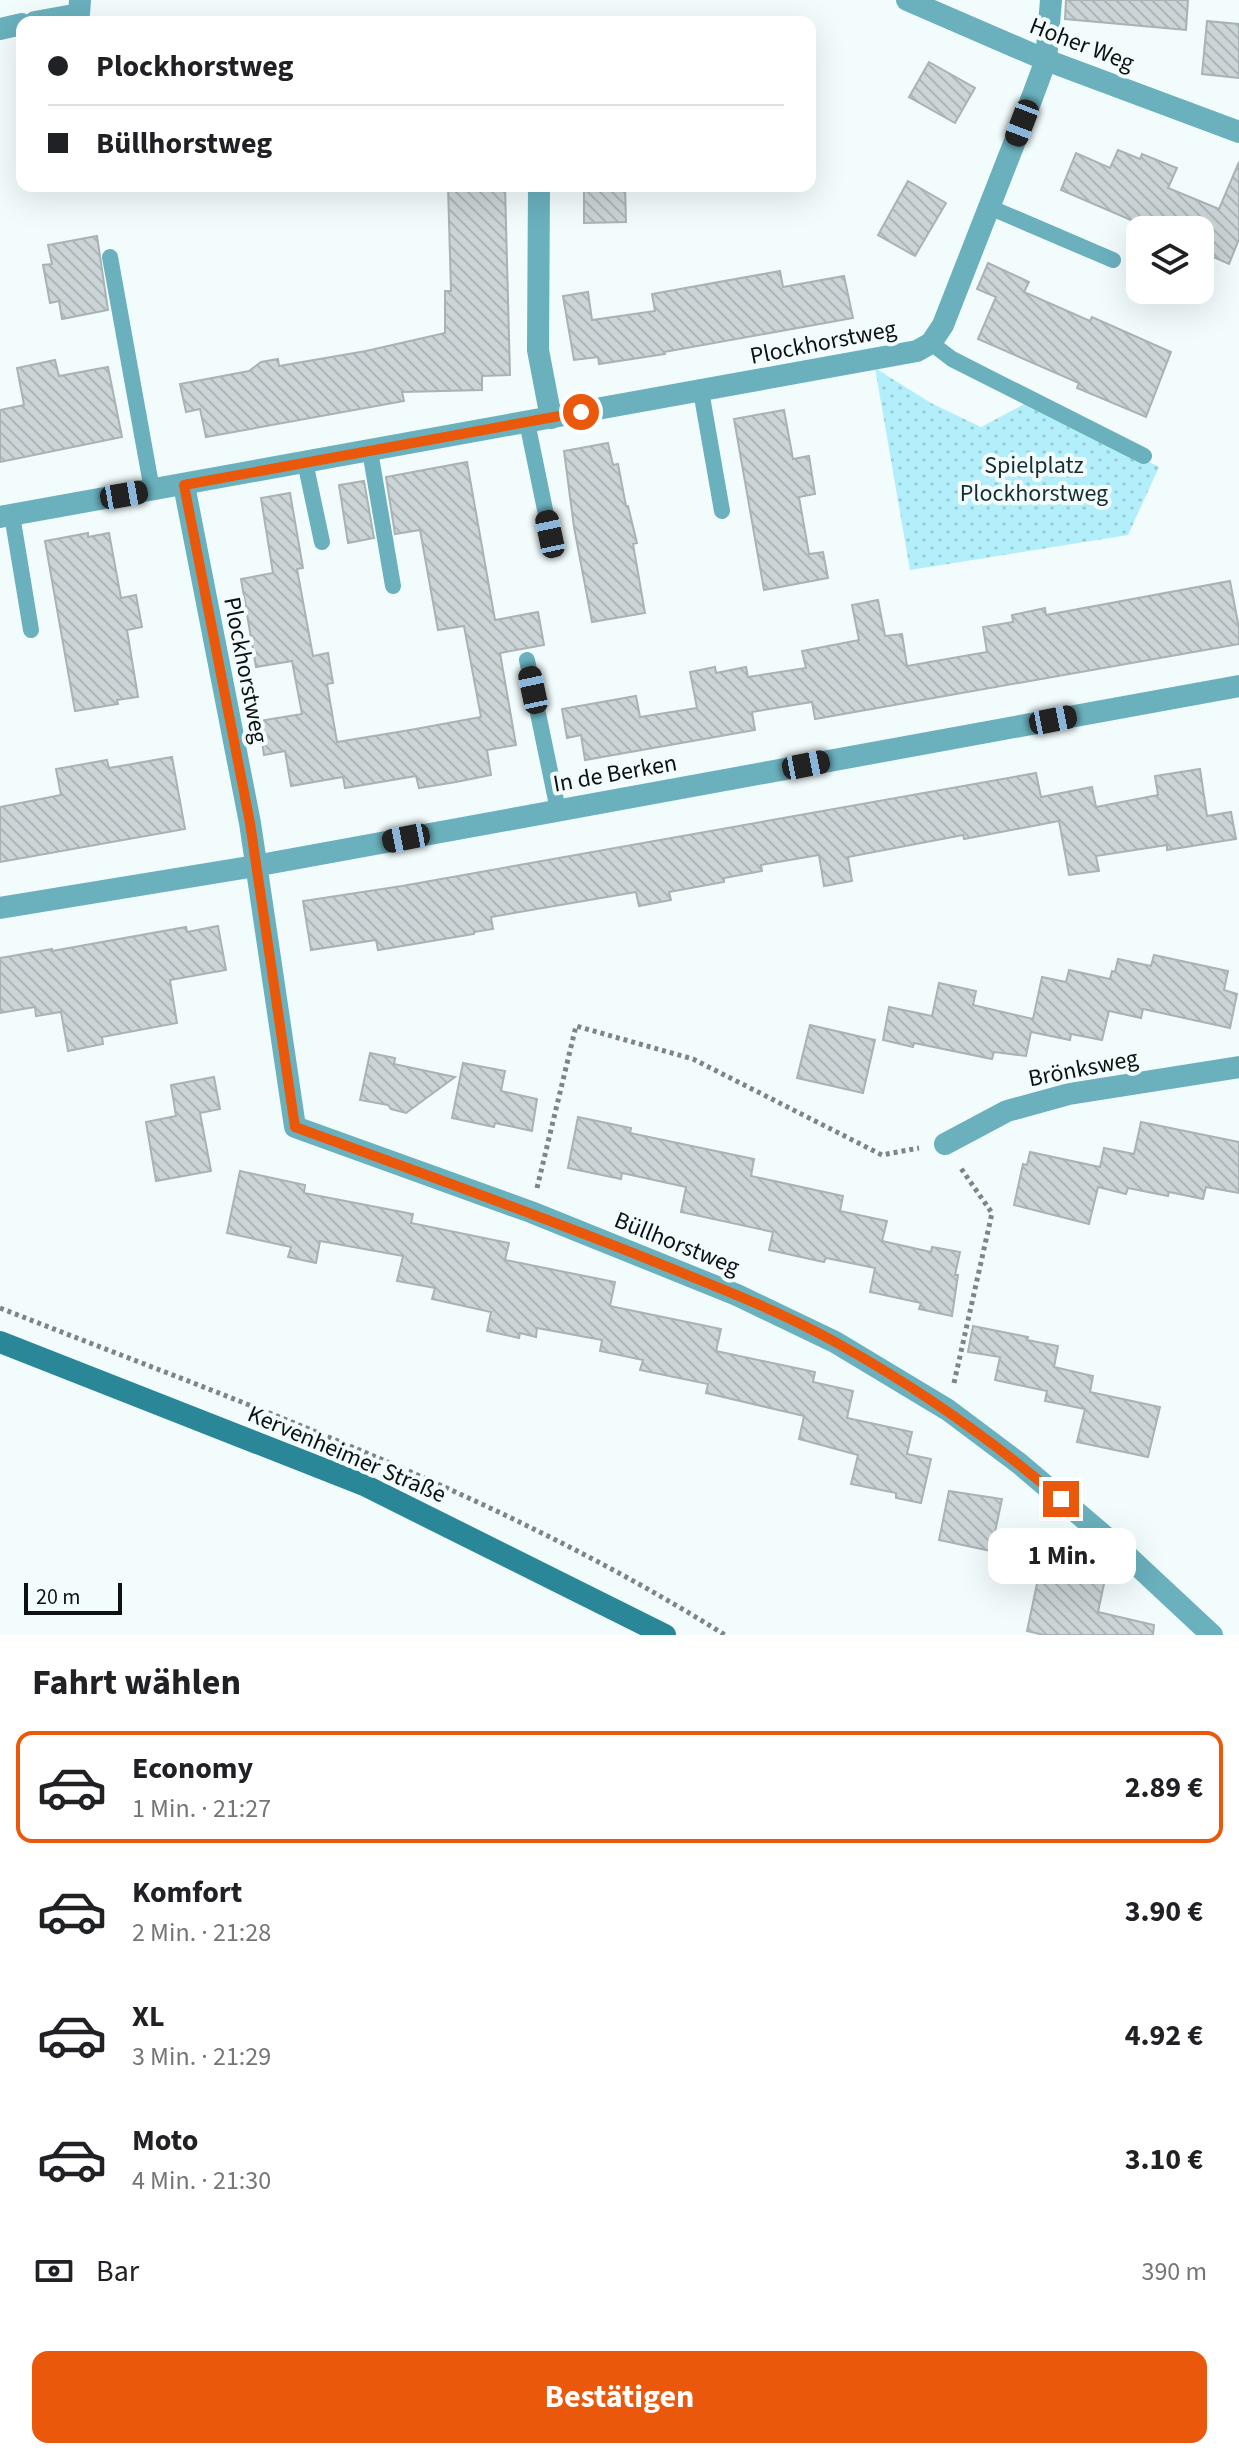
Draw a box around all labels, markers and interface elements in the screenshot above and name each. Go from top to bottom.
street label: Hoher Weg [1024,9,1139,80]
text: Plockhorstweg [96,45,294,88]
car [1002,96,1042,150]
text: Büllhorstweg [96,122,272,165]
map controls [1126,216,1214,304]
button: layers [1126,216,1214,304]
street label: Plockhorstweg [747,311,899,374]
route start [563,394,599,430]
park label: Spielplatz Plockhorstweg [960,448,1108,511]
car [98,479,150,511]
car [533,508,567,560]
street label: Plockhorstweg [214,594,277,746]
car [516,664,550,716]
car [1027,704,1079,736]
street label: In de Berken [550,745,680,802]
car [780,749,832,781]
car [380,822,432,854]
street label: Brönksweg [1025,1041,1141,1096]
street label: Büllhorstweg [609,1202,745,1284]
street label: Kervenheimer Straße [242,1397,451,1512]
route end [1043,1481,1079,1517]
callout: 1 Min. [987,1527,1135,1583]
text: 1 Min. [1028,1537,1096,1574]
scale bar [24,1579,122,1615]
text: 20 m [36,1581,81,1613]
text: Fahrt wählen [32,1657,241,1708]
text: Economy [132,1747,253,1790]
icon: car [36,1751,108,1823]
text: 2.89 € [1125,1766,1203,1809]
text: 1 Min. · 21:27 [132,1790,271,1827]
text: Komfort [132,1871,242,1914]
icon: car [36,1875,108,1947]
text: 3.90 € [1125,1890,1203,1933]
text: 2 Min. · 21:28 [132,1914,271,1951]
text: XL [132,1995,165,2038]
icon: car [36,1999,108,2071]
text: 4.92 € [1125,2014,1203,2057]
text: 3 Min. · 21:29 [132,2038,271,2075]
text: Moto [132,2119,198,2162]
icon: car [36,2123,108,2195]
text: 3.10 € [1125,2138,1203,2181]
text: 4 Min. · 21:30 [132,2162,271,2199]
icon: cash [32,2249,76,2293]
text: Bar [96,2250,139,2293]
text: 390 m [1141,2253,1207,2290]
button: Bestätigen [32,2351,1207,2443]

